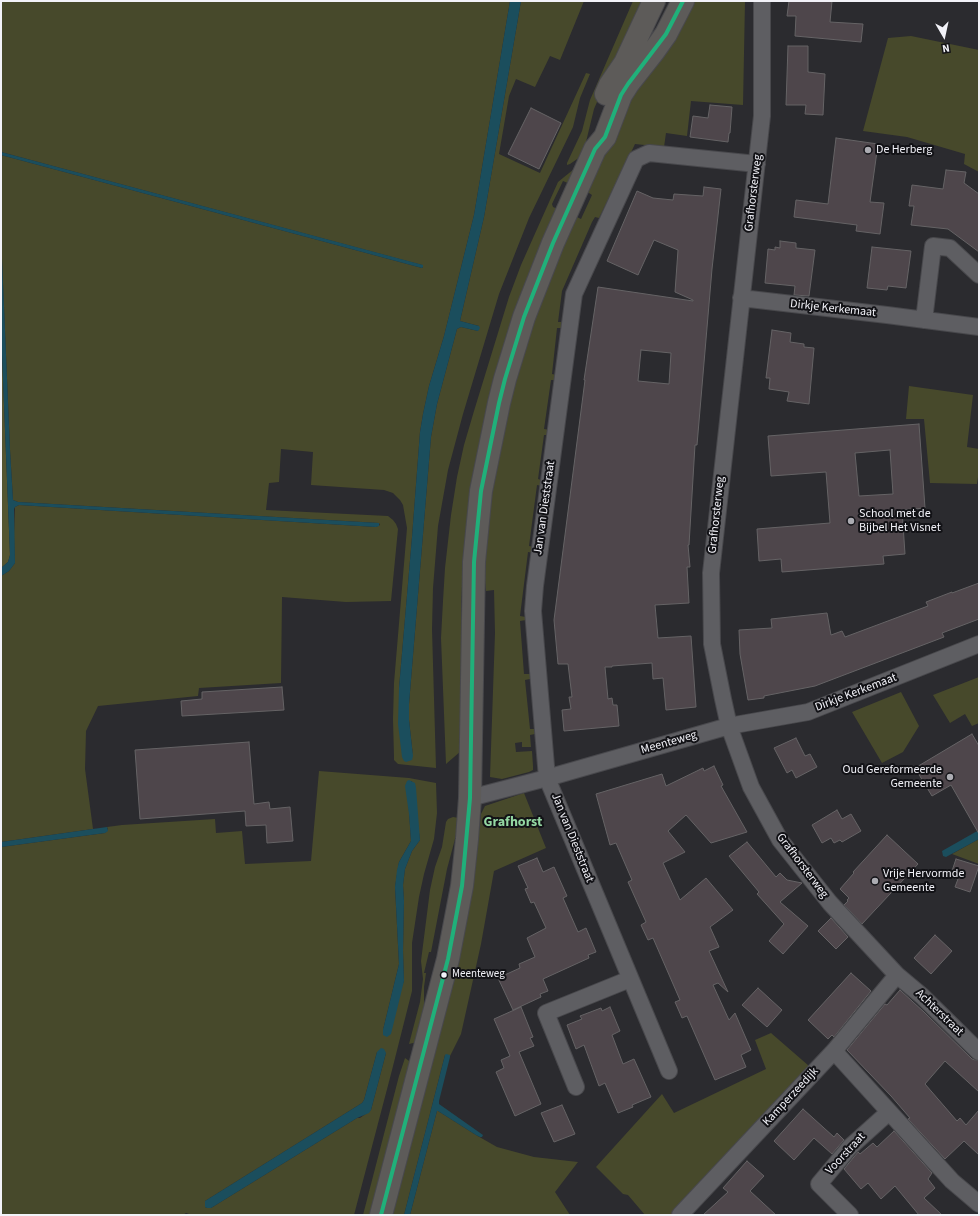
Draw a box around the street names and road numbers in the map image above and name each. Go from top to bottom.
street label: Grafhorsterweg [742,154,766,232]
street label: Dirkje Kerkemaat [789,297,877,321]
street label: Jan van Dieststraat [531,460,559,556]
street label: Grafhorsterweg [706,476,728,554]
street label: Dirkje Kerkemaat [813,671,899,715]
street label: Meenteweg [639,728,699,758]
street label: Jan van Dieststraat [548,791,596,885]
street label: Grafhorsterweg [773,831,831,901]
street label: Achterstraat [912,987,966,1039]
street label: Kamperzeedijk [760,1065,822,1129]
street label: Voorstraat [823,1130,869,1178]

